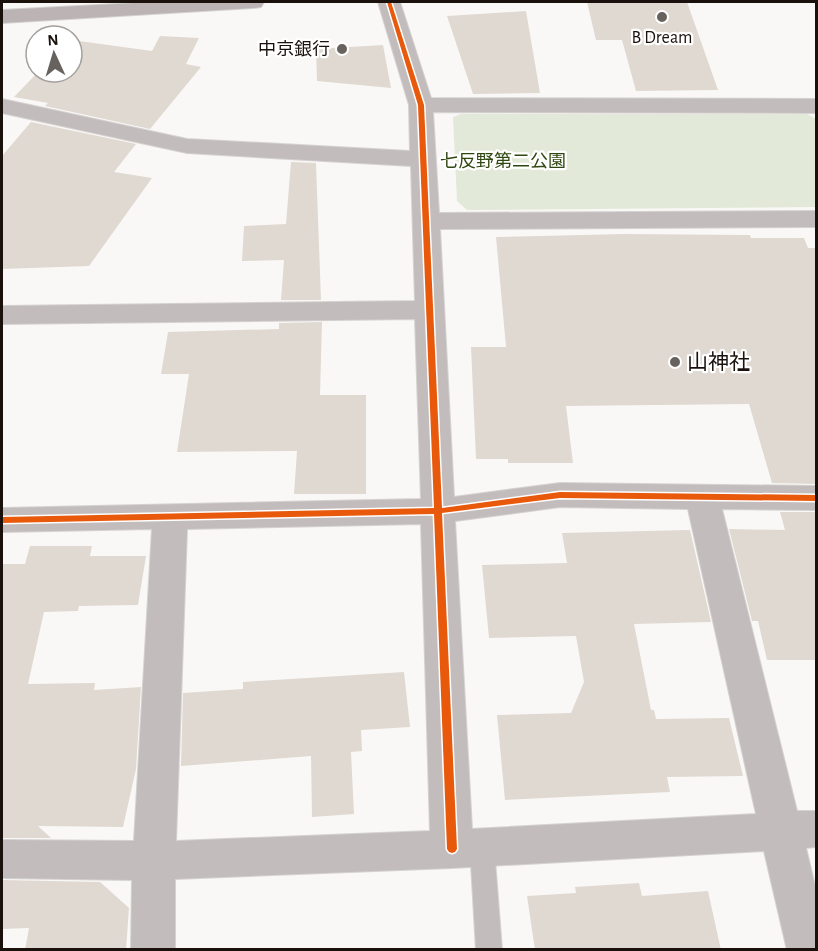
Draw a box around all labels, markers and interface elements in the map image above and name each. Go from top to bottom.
marker: B Dream [655,10,669,24]
north arrow [24,24,84,84]
place label: B Dream [632,29,692,47]
text: N [47,32,59,48]
place label: 中京銀行 [258,39,330,59]
marker: 中京銀行 [335,42,349,56]
park label: 七反野第二公園 [440,151,566,171]
place label: 山神社 [687,351,750,373]
marker: 山神社 [668,355,682,369]

